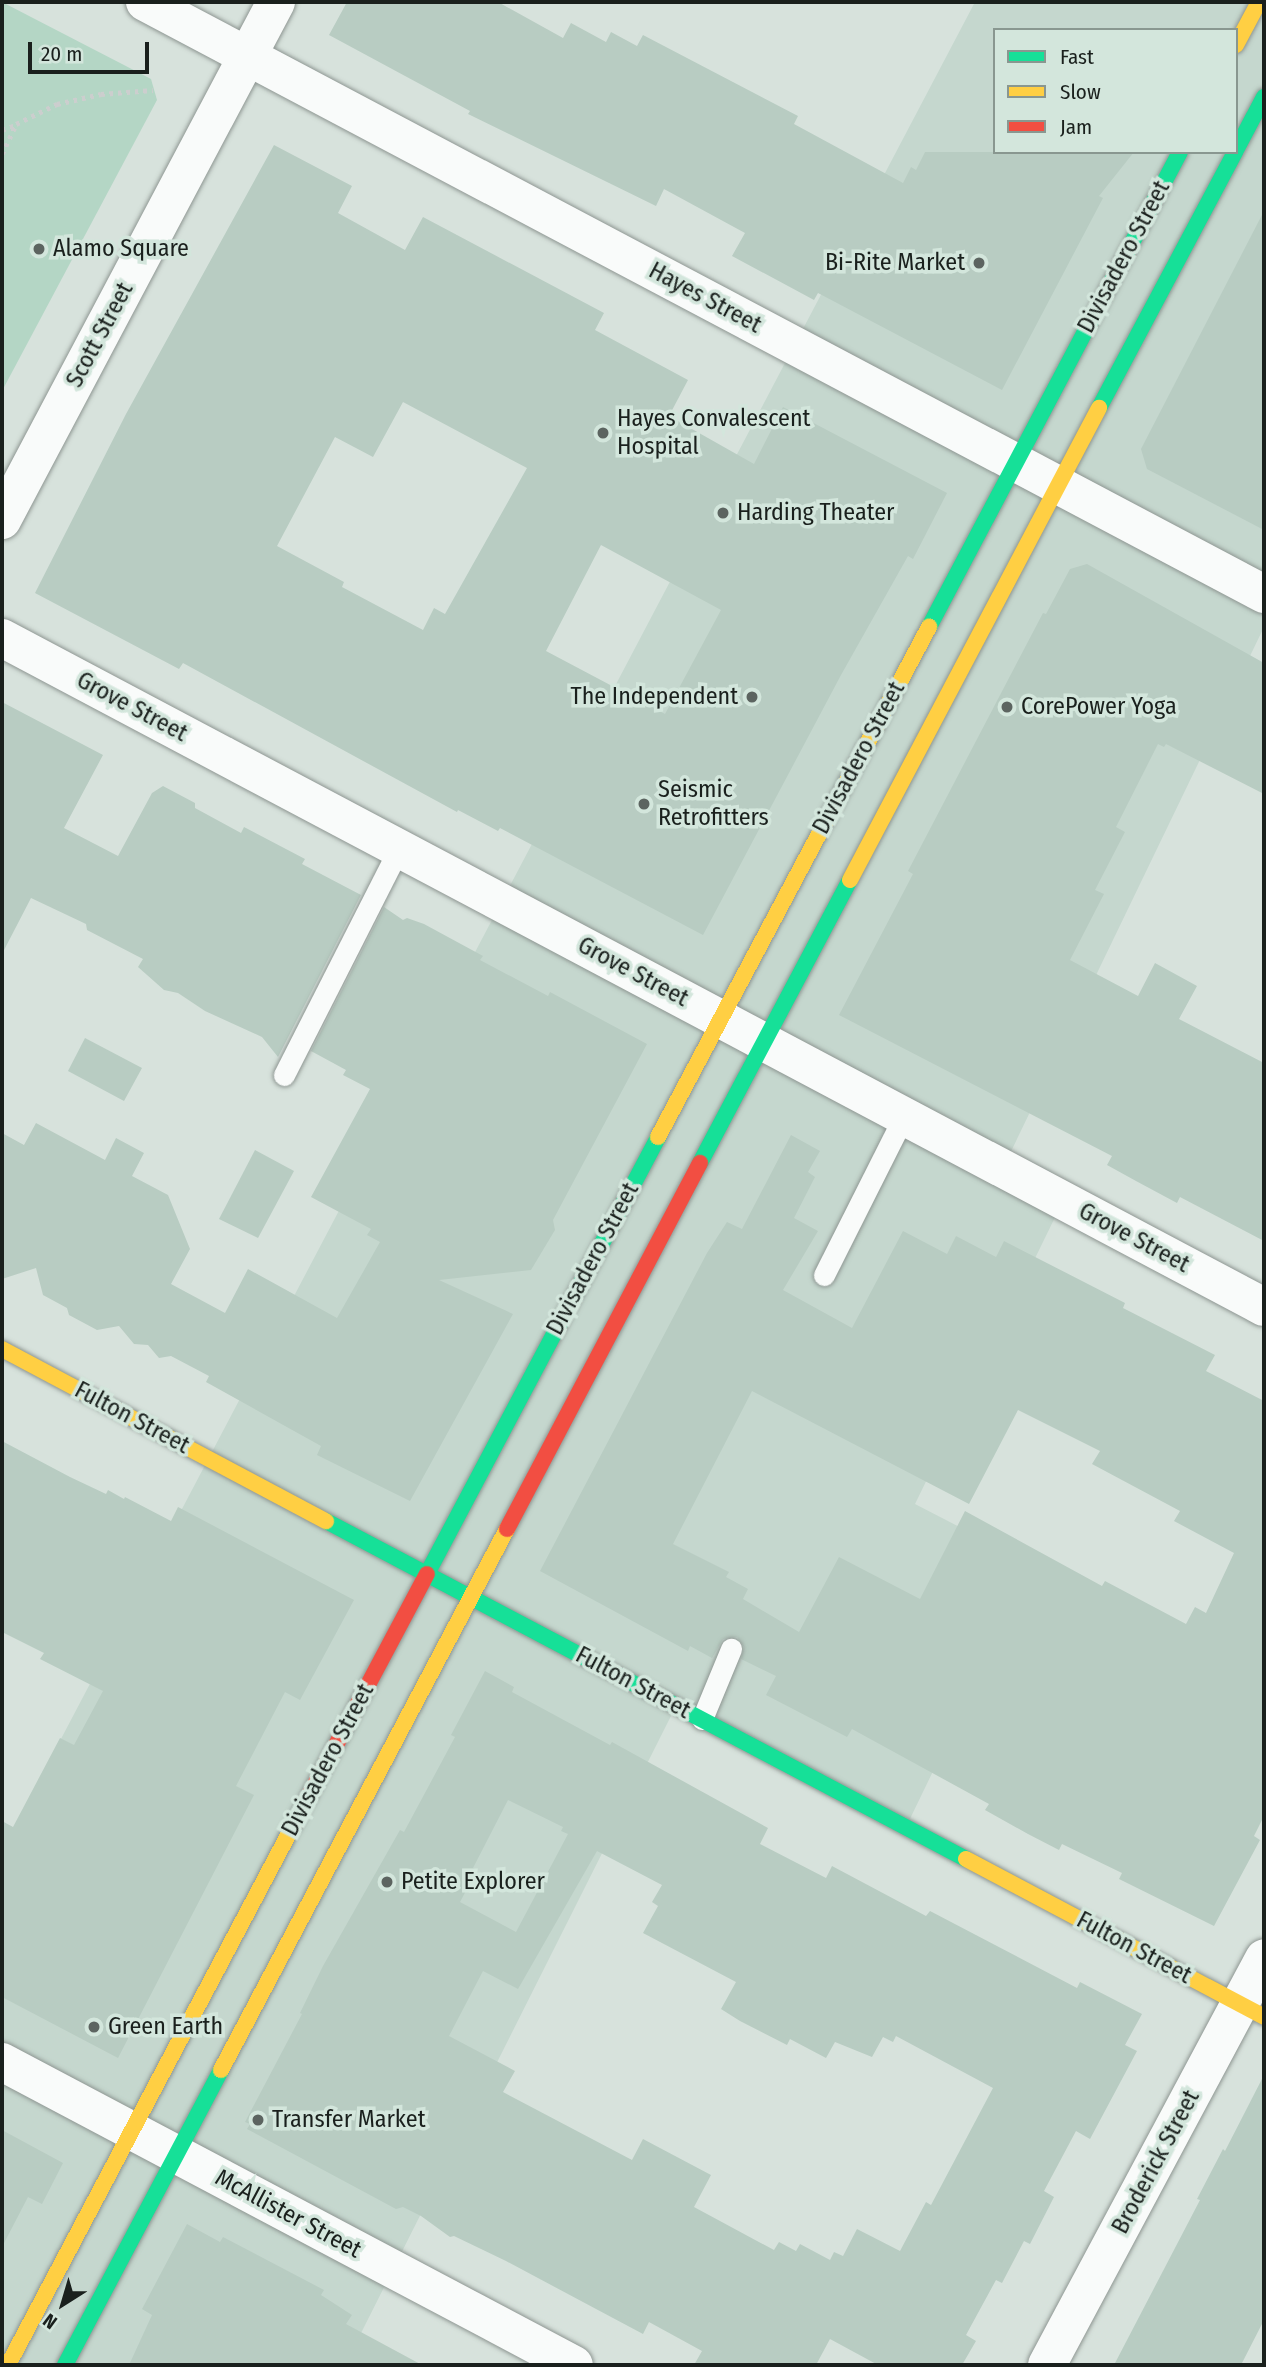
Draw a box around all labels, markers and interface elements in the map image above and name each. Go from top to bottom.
scale bar [32,28,152,72]
legend [993,28,1238,154]
text: 20 m [41,41,82,67]
text: Fast [1060,44,1094,70]
text: Slow [1060,79,1101,105]
text: Jam [1060,114,1092,140]
street label: Divisadero Street [1072,176,1176,338]
place label: Alamo Square [53,235,189,263]
marker: Alamo Square [31,241,47,257]
place label: Bi-Rite Market [825,249,965,277]
marker: Bi-Rite Market [971,255,987,271]
street label: Hayes Street [644,256,766,340]
street label: Scott Street [60,278,140,392]
place label: Hayes Convalescent Hospital [617,405,810,461]
marker: Hayes Convalescent Hospital [595,425,611,441]
place label: Harding Theater [737,499,894,527]
marker: Harding Theater [715,505,731,521]
street label: Grove Street [72,666,192,748]
street label: Divisadero Street [807,677,911,839]
place label: The Independent [571,683,738,711]
marker: The Independent [744,689,760,705]
place label: CorePower Yoga [1021,693,1177,721]
marker: CorePower Yoga [999,699,1015,715]
place label: Seismic Retrofitters [658,776,769,832]
marker: Seismic Retrofitters [636,796,652,812]
street label: Grove Street [573,931,693,1013]
street label: Divisadero Street [541,1178,645,1340]
street label: Grove Street [1074,1197,1194,1279]
street label: Fulton Street [70,1376,194,1460]
street label: Fulton Street [571,1641,695,1725]
street label: Divisadero Street [276,1679,380,1841]
place label: Petite Explorer [401,1868,545,1896]
marker: Petite Explorer [379,1874,395,1890]
street label: Fulton Street [1072,1906,1196,1990]
place label: Green Earth [108,2013,223,2041]
marker: Green Earth [86,2019,102,2035]
street label: Broderick Street [1106,2085,1206,2239]
place label: Transfer Market [272,2106,426,2134]
marker: Transfer Market [250,2112,266,2128]
street label: McAllister Street [210,2163,366,2265]
north arrow [28,2269,98,2339]
text: N [39,2309,62,2334]

